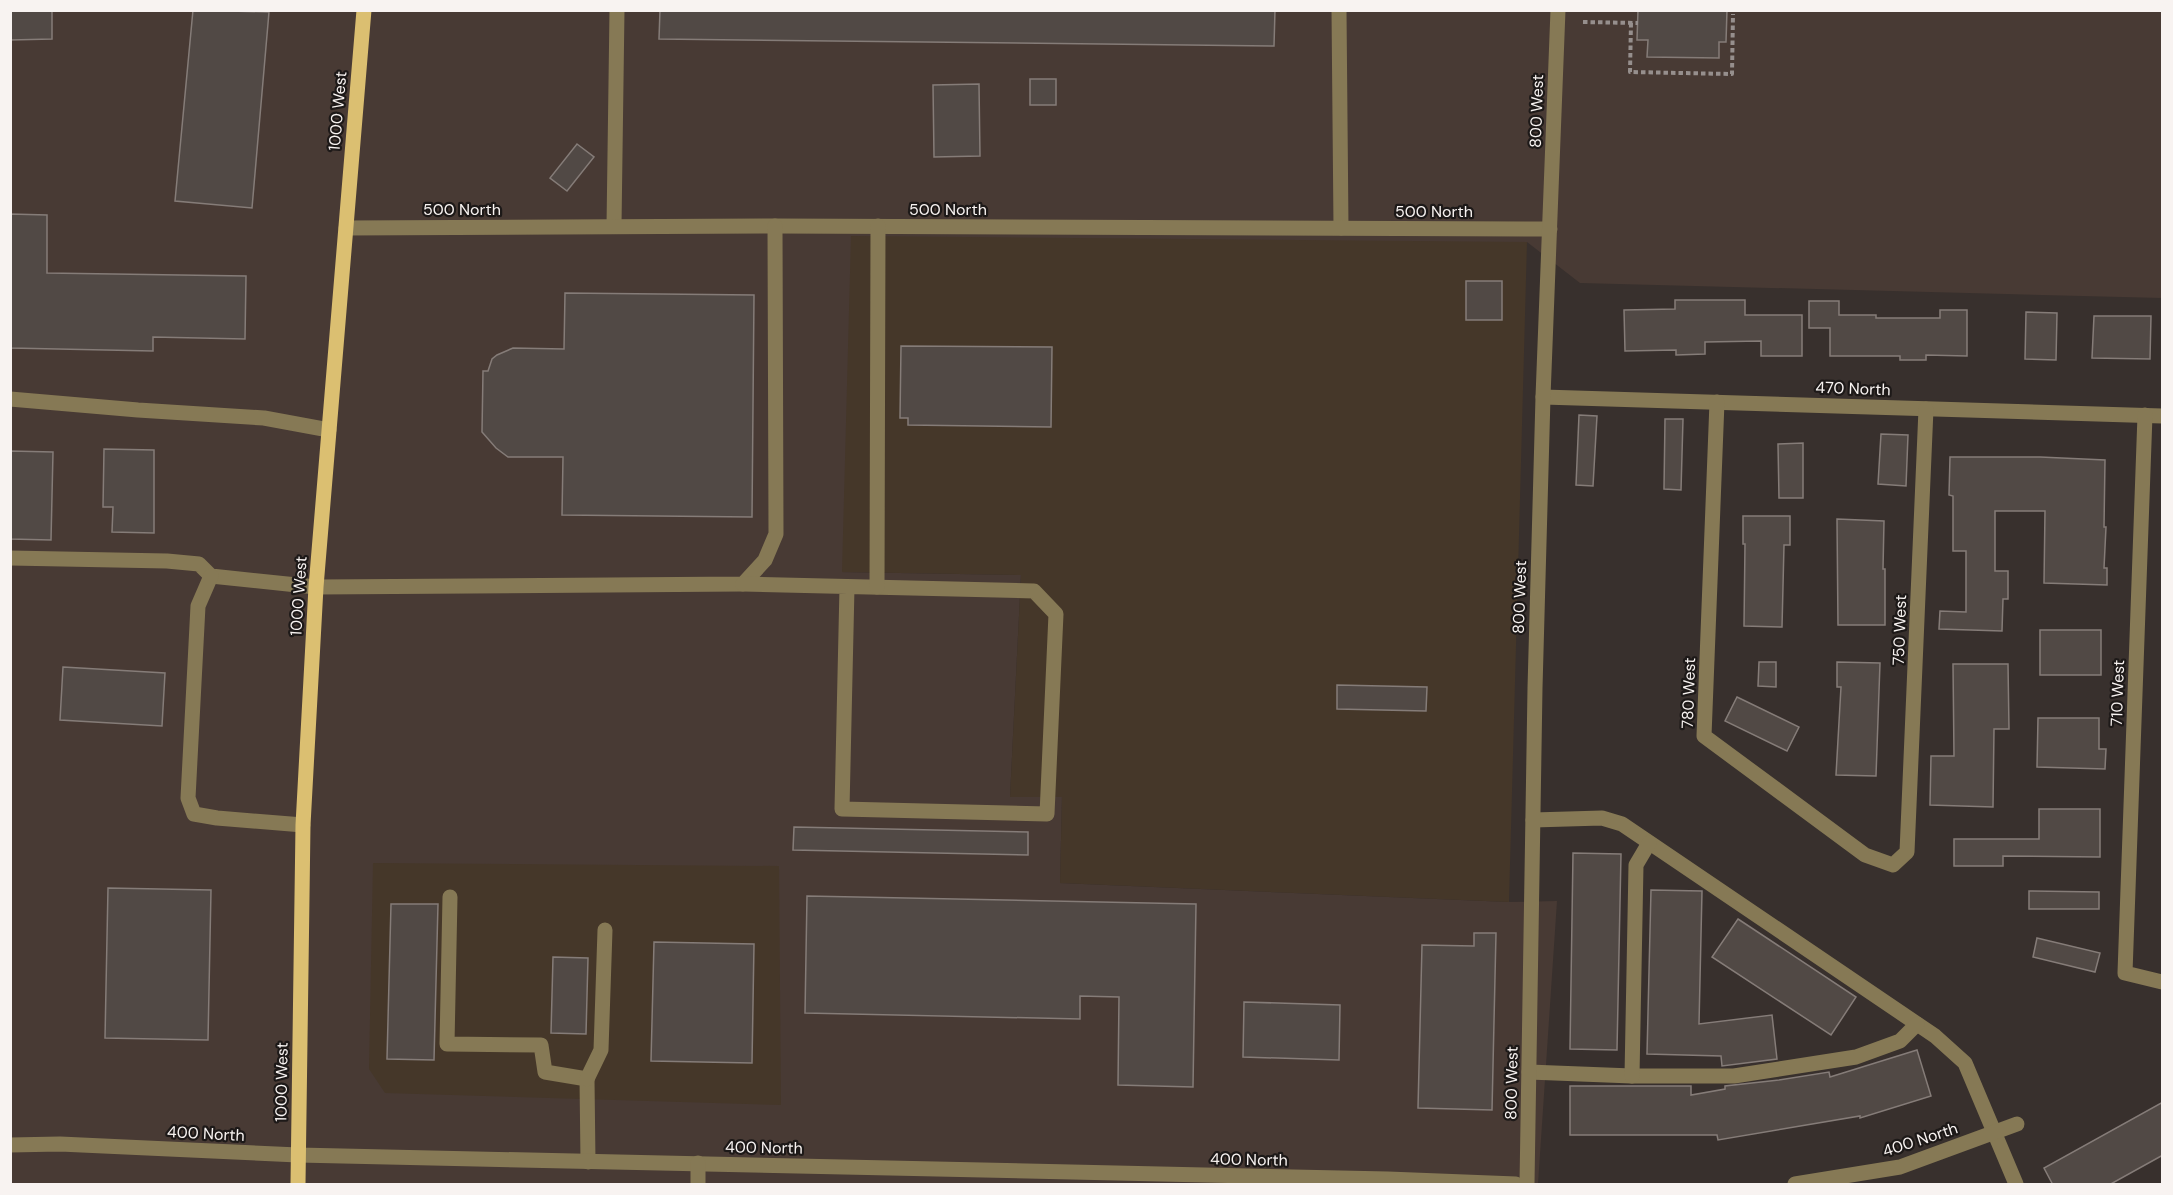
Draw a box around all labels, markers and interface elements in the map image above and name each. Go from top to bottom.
street label: 1000 West [324,70,351,152]
street label: 800 West [1525,74,1548,148]
street label: 500 North [423,199,501,220]
street label: 500 North [909,199,987,220]
street label: 500 North [1395,201,1473,222]
street label: 470 North [1815,377,1891,400]
street label: 1000 West [285,556,312,637]
street label: 800 West [1508,560,1531,634]
street label: 750 West [1888,594,1911,666]
street label: 780 West [1677,657,1700,729]
street label: 710 West [2106,659,2129,727]
street label: 1000 West [270,1042,293,1122]
street label: 800 West [1500,1046,1523,1120]
street label: 400 North [1880,1117,1960,1161]
street label: 400 North [167,1121,245,1146]
street label: 400 North [725,1136,803,1159]
street label: 400 North [1210,1148,1288,1171]

